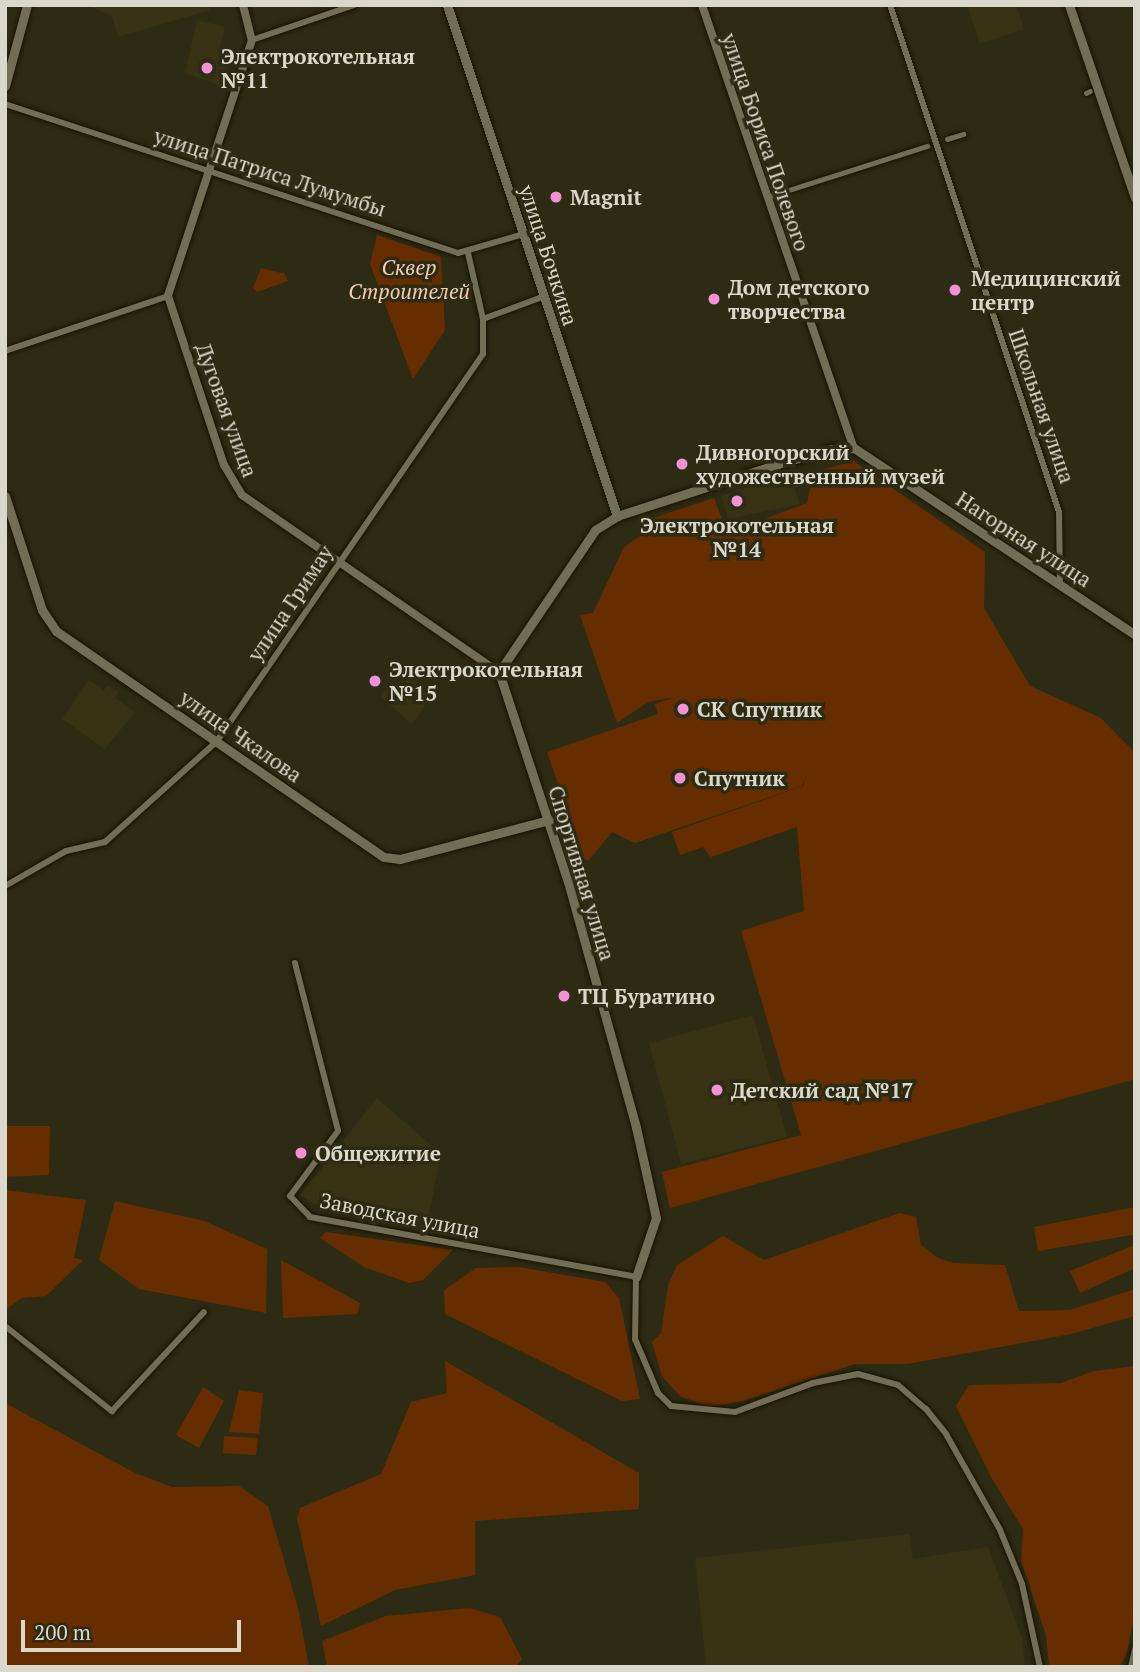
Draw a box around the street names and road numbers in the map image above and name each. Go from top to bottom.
street label: улица Бориса Полевого [717,30,815,254]
street label: улица Патриса Лумумбы [151,123,389,221]
street label: улица Бочкина [514,182,584,328]
street label: Школьная улица [1004,326,1080,486]
street label: Дуговая улица [191,339,263,481]
street label: Нагорная улица [952,486,1096,592]
street label: улица Гримау [242,540,338,666]
street label: улица Чкалова [175,685,307,787]
street label: Спортивная улица [543,783,621,963]
street label: Заводская улица [318,1187,482,1243]

